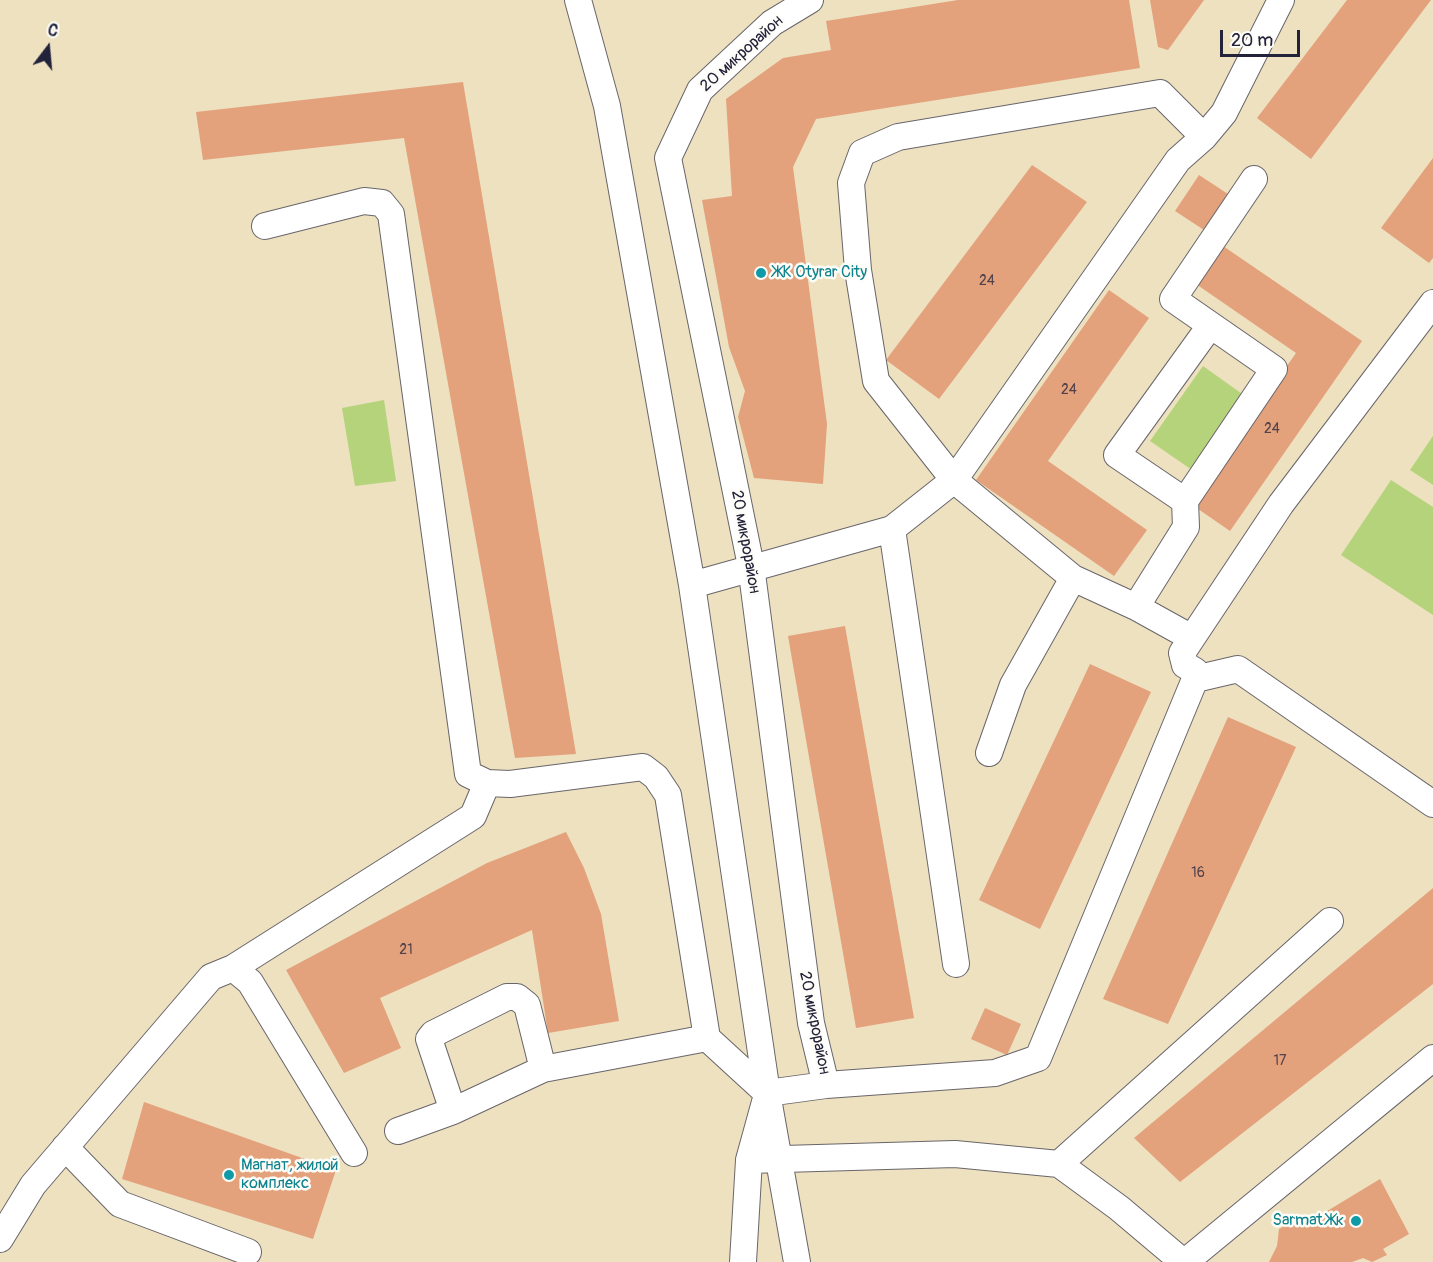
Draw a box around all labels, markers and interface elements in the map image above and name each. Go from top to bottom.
street label: 20 микрорайон [697,12,787,96]
north arrow [18,18,78,78]
scale bar [1223,18,1302,56]
text: С [45,20,60,42]
text: 20 m [1231,29,1273,52]
place label: ЖК Otyrar City [773,263,867,283]
marker: ЖК Otyrar City [754,266,768,280]
house number: 24 [979,273,995,289]
house number: 24 [1061,382,1077,398]
house number: 24 [1264,421,1280,437]
street label: 20 микрорайон [726,489,764,595]
house number: 16 [1191,865,1205,881]
house number: 21 [399,942,413,958]
street label: 20 микрорайон [795,970,833,1076]
house number: 17 [1274,1053,1286,1069]
place label: Магнат, жилой комплекс [241,1156,338,1194]
marker: Магнат, жилой комплекс [222,1168,236,1182]
place label: Sarmat Жк [1273,1211,1344,1231]
marker: Sarmat Жк [1349,1214,1363,1228]

